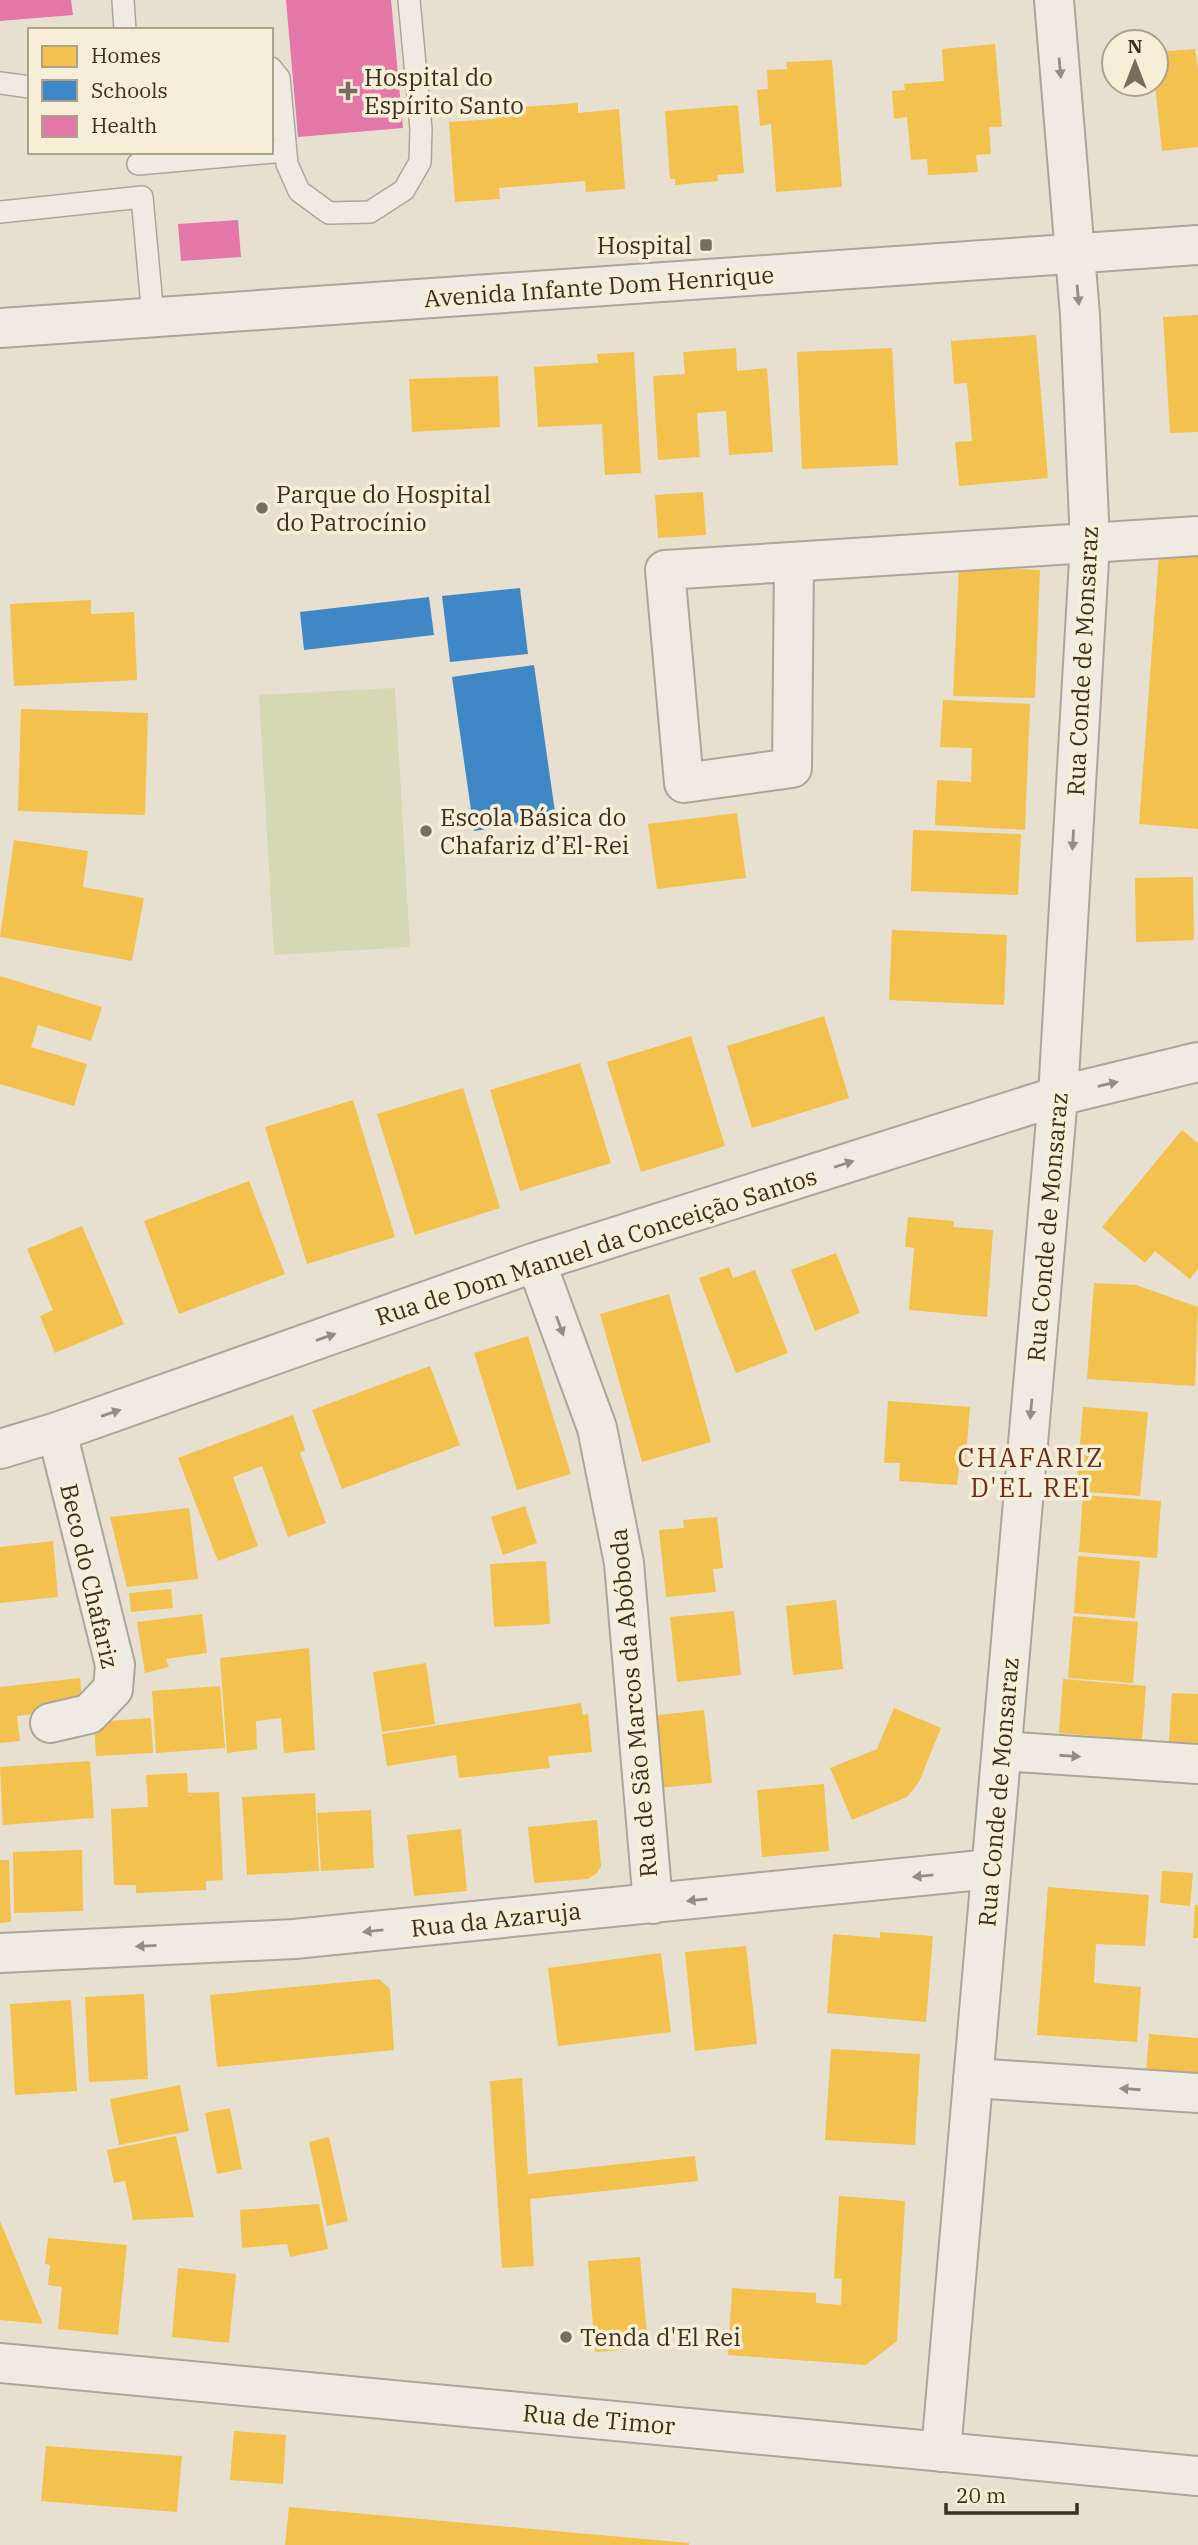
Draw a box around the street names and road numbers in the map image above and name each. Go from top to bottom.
street label: Avenida Infante Dom Henrique [423,258,775,314]
street label: Rua Conde de Monsaraz [1059,525,1105,797]
street label: Rua Conde de Monsaraz [1019,1091,1075,1363]
street label: Rua de Dom Manuel da Conceição Santos [371,1159,821,1333]
street label: Beco do Chafariz [53,1480,127,1672]
street label: Rua de São Marcos da Abóboda [602,1527,664,1879]
street label: Rua Conde de Monsaraz [970,1656,1026,1928]
street label: Rua da Azaruja [409,1894,583,1944]
street label: Rua de Timor [521,2396,677,2442]

